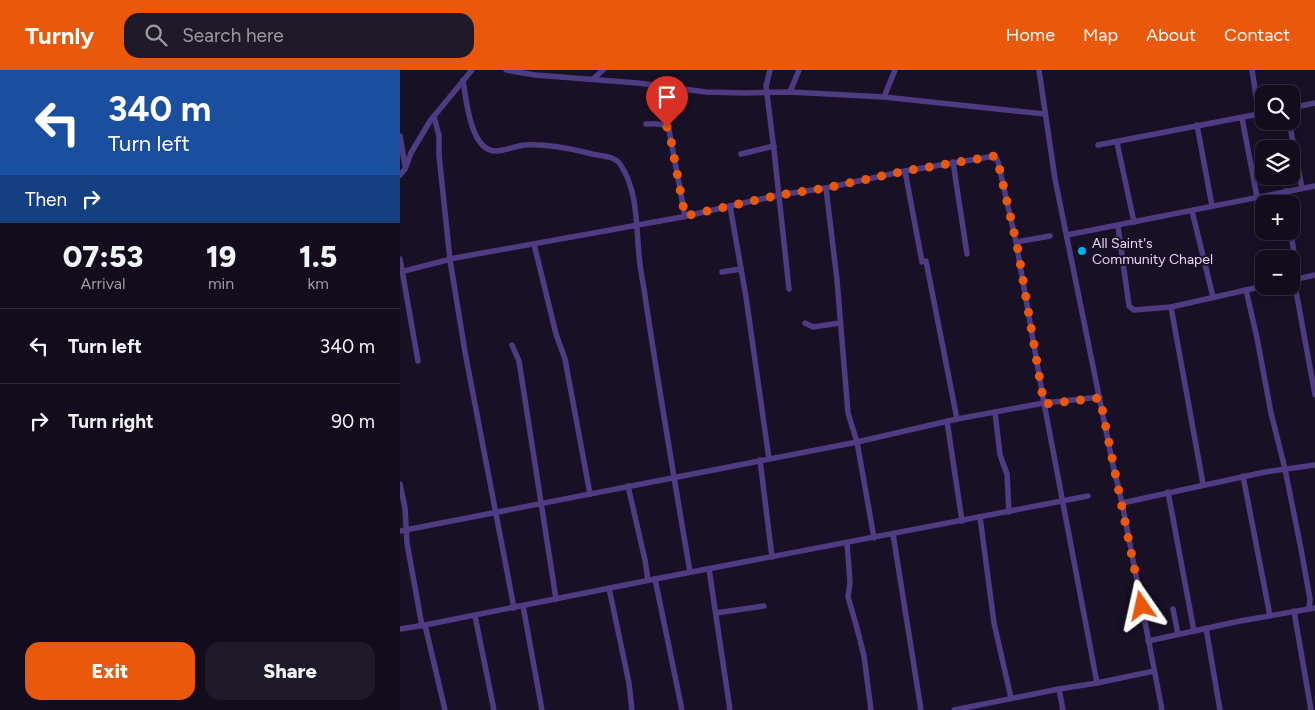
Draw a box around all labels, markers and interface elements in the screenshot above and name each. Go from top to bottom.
search box [124,13,474,58]
text: Turnly [25,21,94,50]
icon: search [142,21,170,49]
text: Search here [182,24,284,47]
text: Home [1006,24,1055,46]
text: Map [1083,24,1118,46]
text: About [1146,24,1196,46]
text: Contact [1224,24,1290,46]
pin [646,76,688,127]
icon: arrive [653,83,681,111]
map controls [1255,85,1300,295]
button: search [1255,85,1300,130]
text: 340 m [108,88,211,130]
icon: left [25,90,90,155]
text: Turn left [108,130,190,157]
button: layers [1255,140,1300,185]
icon: right [77,185,105,213]
text: Then [25,188,67,211]
button: + [1255,195,1300,240]
place label: All Saint's Community Chapel [1092,235,1213,268]
text: 07:53 [63,238,143,275]
text: 19 [206,238,236,275]
text: 1.5 [299,238,337,275]
marker: All Saint's Community Chapel [1076,245,1088,257]
button: − [1255,250,1300,295]
text: Arrival [80,274,126,293]
text: min [208,274,234,293]
text: km [307,274,329,293]
icon: left [25,332,53,360]
text: Turn left [68,335,142,358]
text: 340 m [320,335,375,358]
icon: right [25,407,53,435]
text: Turn right [68,410,154,433]
text: 90 m [331,410,375,433]
position arrow [1115,579,1167,631]
button: Exit [25,642,195,700]
button: Share [205,642,375,700]

